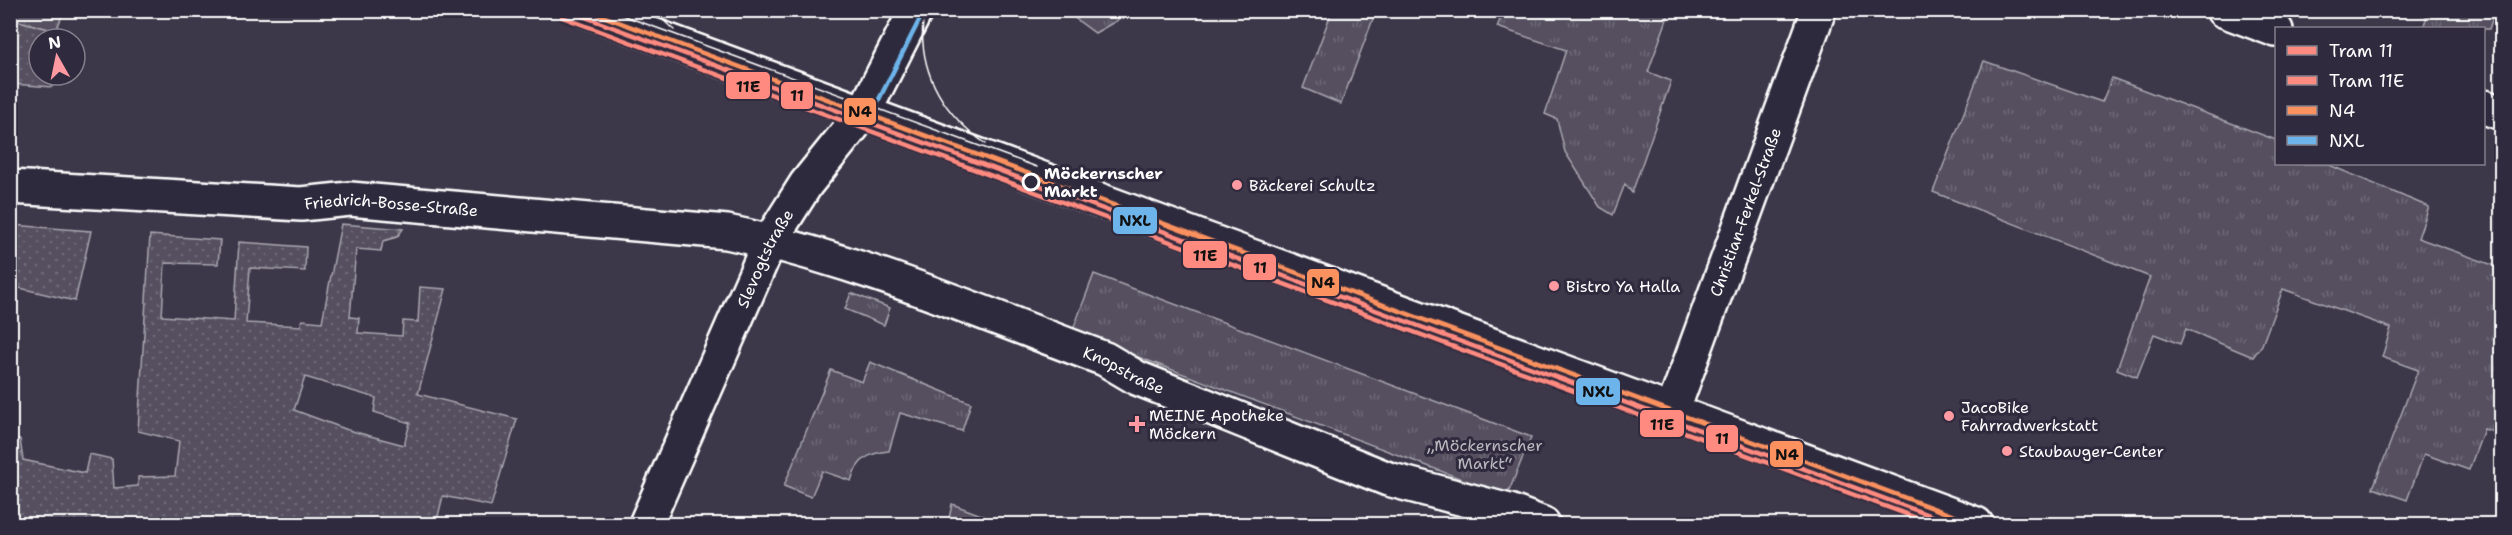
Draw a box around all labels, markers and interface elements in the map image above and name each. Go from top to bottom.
north arrow [27,27,87,87]
legend [2275,27,2485,165]
text: N [47,31,63,54]
text: Tram 11 [2329,39,2393,63]
text: Tram 11E [2329,69,2404,93]
line badge: 11E [725,71,771,100]
text: 11E [736,76,760,97]
line badge: 11 [780,81,814,110]
text: 11 [790,85,804,106]
line badge: N4 [843,97,877,126]
text: N4 [2329,99,2355,123]
text: N4 [848,101,872,122]
street label: Christian-Ferkel-Straße [1705,125,1786,300]
text: NXL [2329,129,2364,153]
place label: Möckernscher Markt [1044,163,1163,202]
marker: Möckernscher Markt [1022,173,1040,191]
place label: Bäckerei Schultz [1249,175,1376,196]
marker: Bäckerei Schultz [1230,178,1244,192]
street label: Friedrich-Bosse-Straße [303,189,479,221]
street label: Slevogtstraße [732,205,798,311]
line badge: NXL [1112,206,1158,235]
text: NXL [1119,210,1151,231]
line badge: 11E [1182,240,1228,269]
text: 11E [1193,245,1217,266]
line badge: 11 [1242,253,1277,281]
text: 11 [1253,257,1267,278]
line badge: N4 [1306,268,1340,297]
text: N4 [1311,272,1335,293]
place label: Bistro Ya Halla [1566,276,1680,297]
marker: Bistro Ya Halla [1547,279,1561,293]
street label: Knopstraße [1080,342,1167,399]
line badge: NXL [1575,377,1621,406]
text: NXL [1582,381,1614,402]
place label: JacoBike Fahrradwerkstatt [1961,397,2098,436]
place label: MEINE Apotheke Möckern [1149,405,1284,444]
line badge: 11E [1639,409,1685,438]
marker: JacoBike Fahrradwerkstatt [1942,409,1956,423]
text: 11E [1650,414,1674,435]
marker: MEINE Apotheke Möckern [1130,417,1144,431]
line badge: 11 [1705,424,1739,453]
text: 11 [1715,428,1729,449]
park label: „Möckernscher Markt“ [1426,435,1543,474]
line badge: N4 [1769,440,1804,468]
place label: Staubauger-Center [2019,441,2164,462]
text: N4 [1775,444,1799,465]
marker: Staubauger-Center [2000,444,2014,458]

